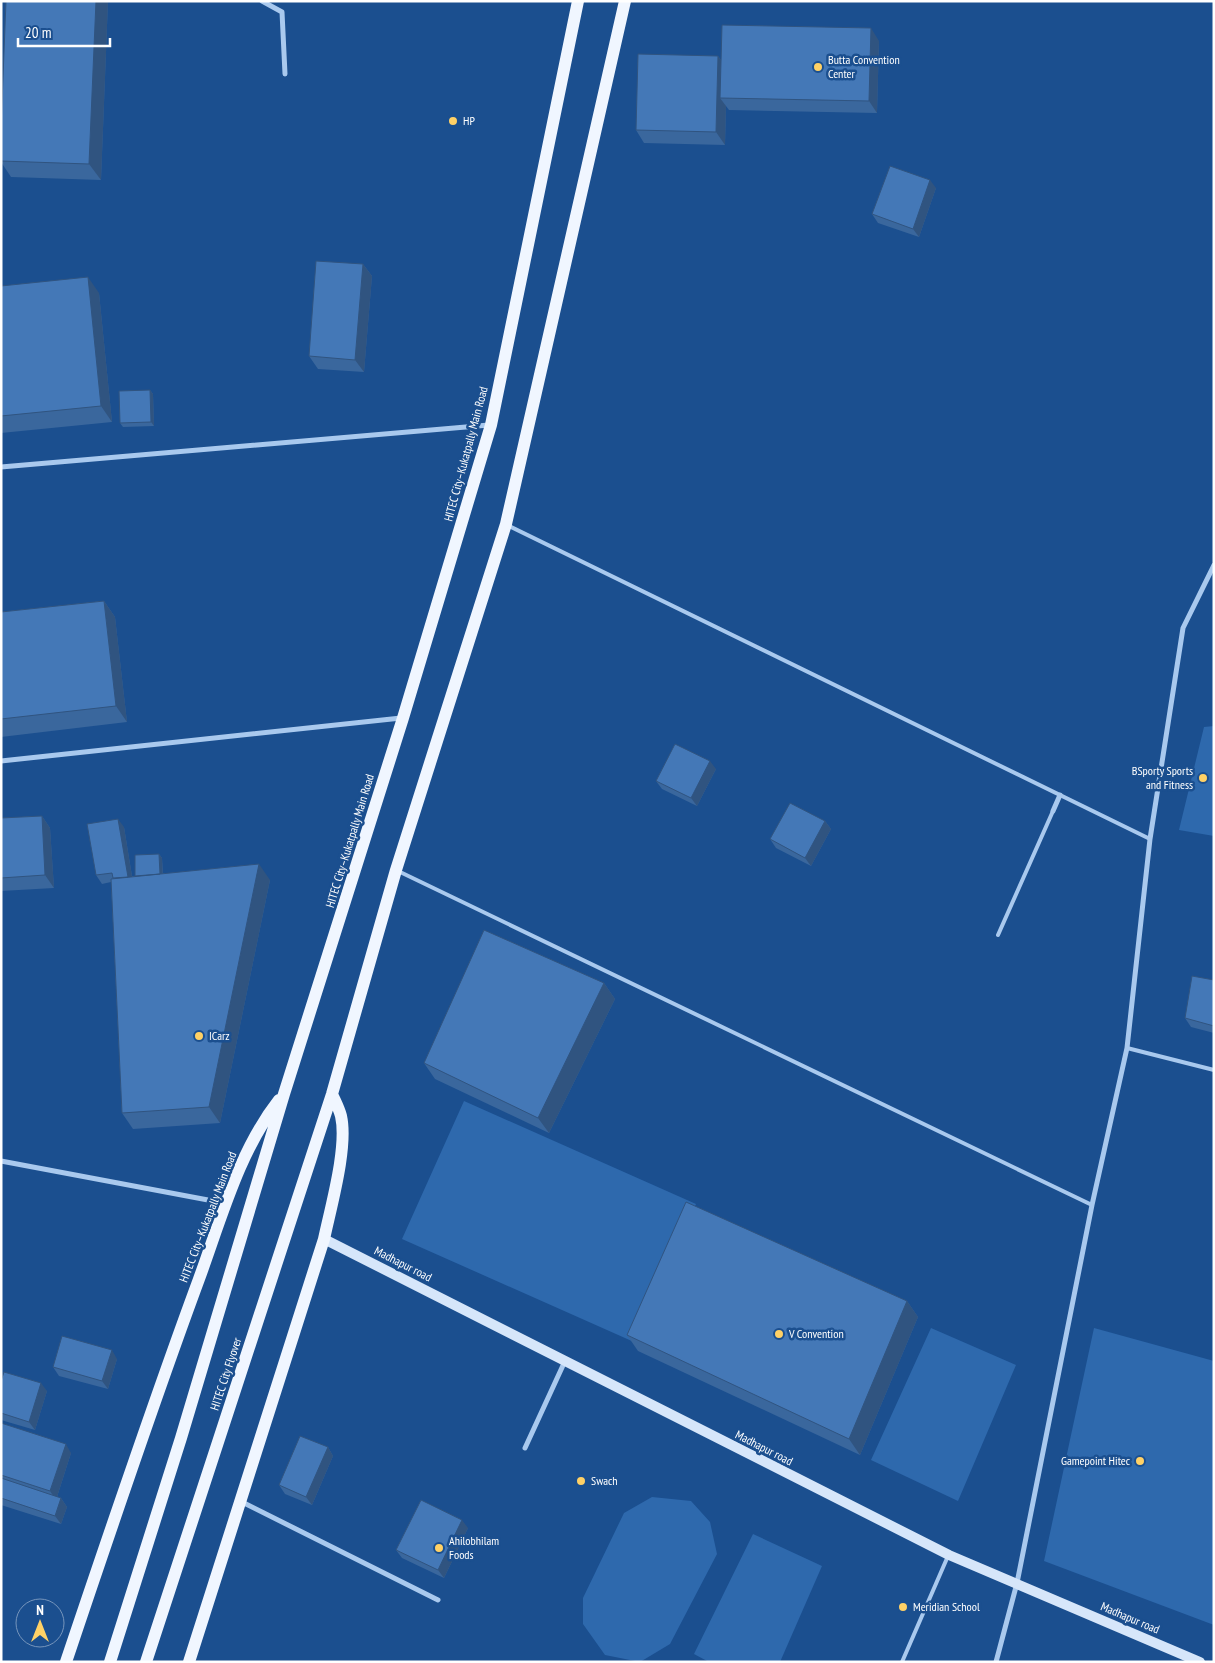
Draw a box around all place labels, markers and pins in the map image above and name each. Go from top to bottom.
place label: Butta Convention Center [828,52,900,81]
marker: Butta Convention Center [812,61,824,73]
place label: HP [463,113,475,128]
marker: HP [447,115,459,127]
place label: BSporty Sports and Fitness [1132,763,1193,792]
marker: BSporty Sports and Fitness [1197,772,1209,784]
place label: ICarz [209,1028,230,1043]
marker: ICarz [193,1030,205,1042]
place label: V Convention [788,1326,844,1341]
marker: V Convention [773,1328,785,1340]
place label: Gamepoint Hitec [1061,1453,1131,1468]
marker: Gamepoint Hitec [1134,1455,1146,1467]
place label: Swach [591,1473,618,1488]
marker: Swach [575,1475,587,1487]
place label: Ahilobhilam Foods [449,1533,499,1562]
marker: Ahilobhilam Foods [433,1542,445,1554]
place label: Meridian School [913,1599,980,1614]
marker: Meridian School [897,1601,909,1613]

